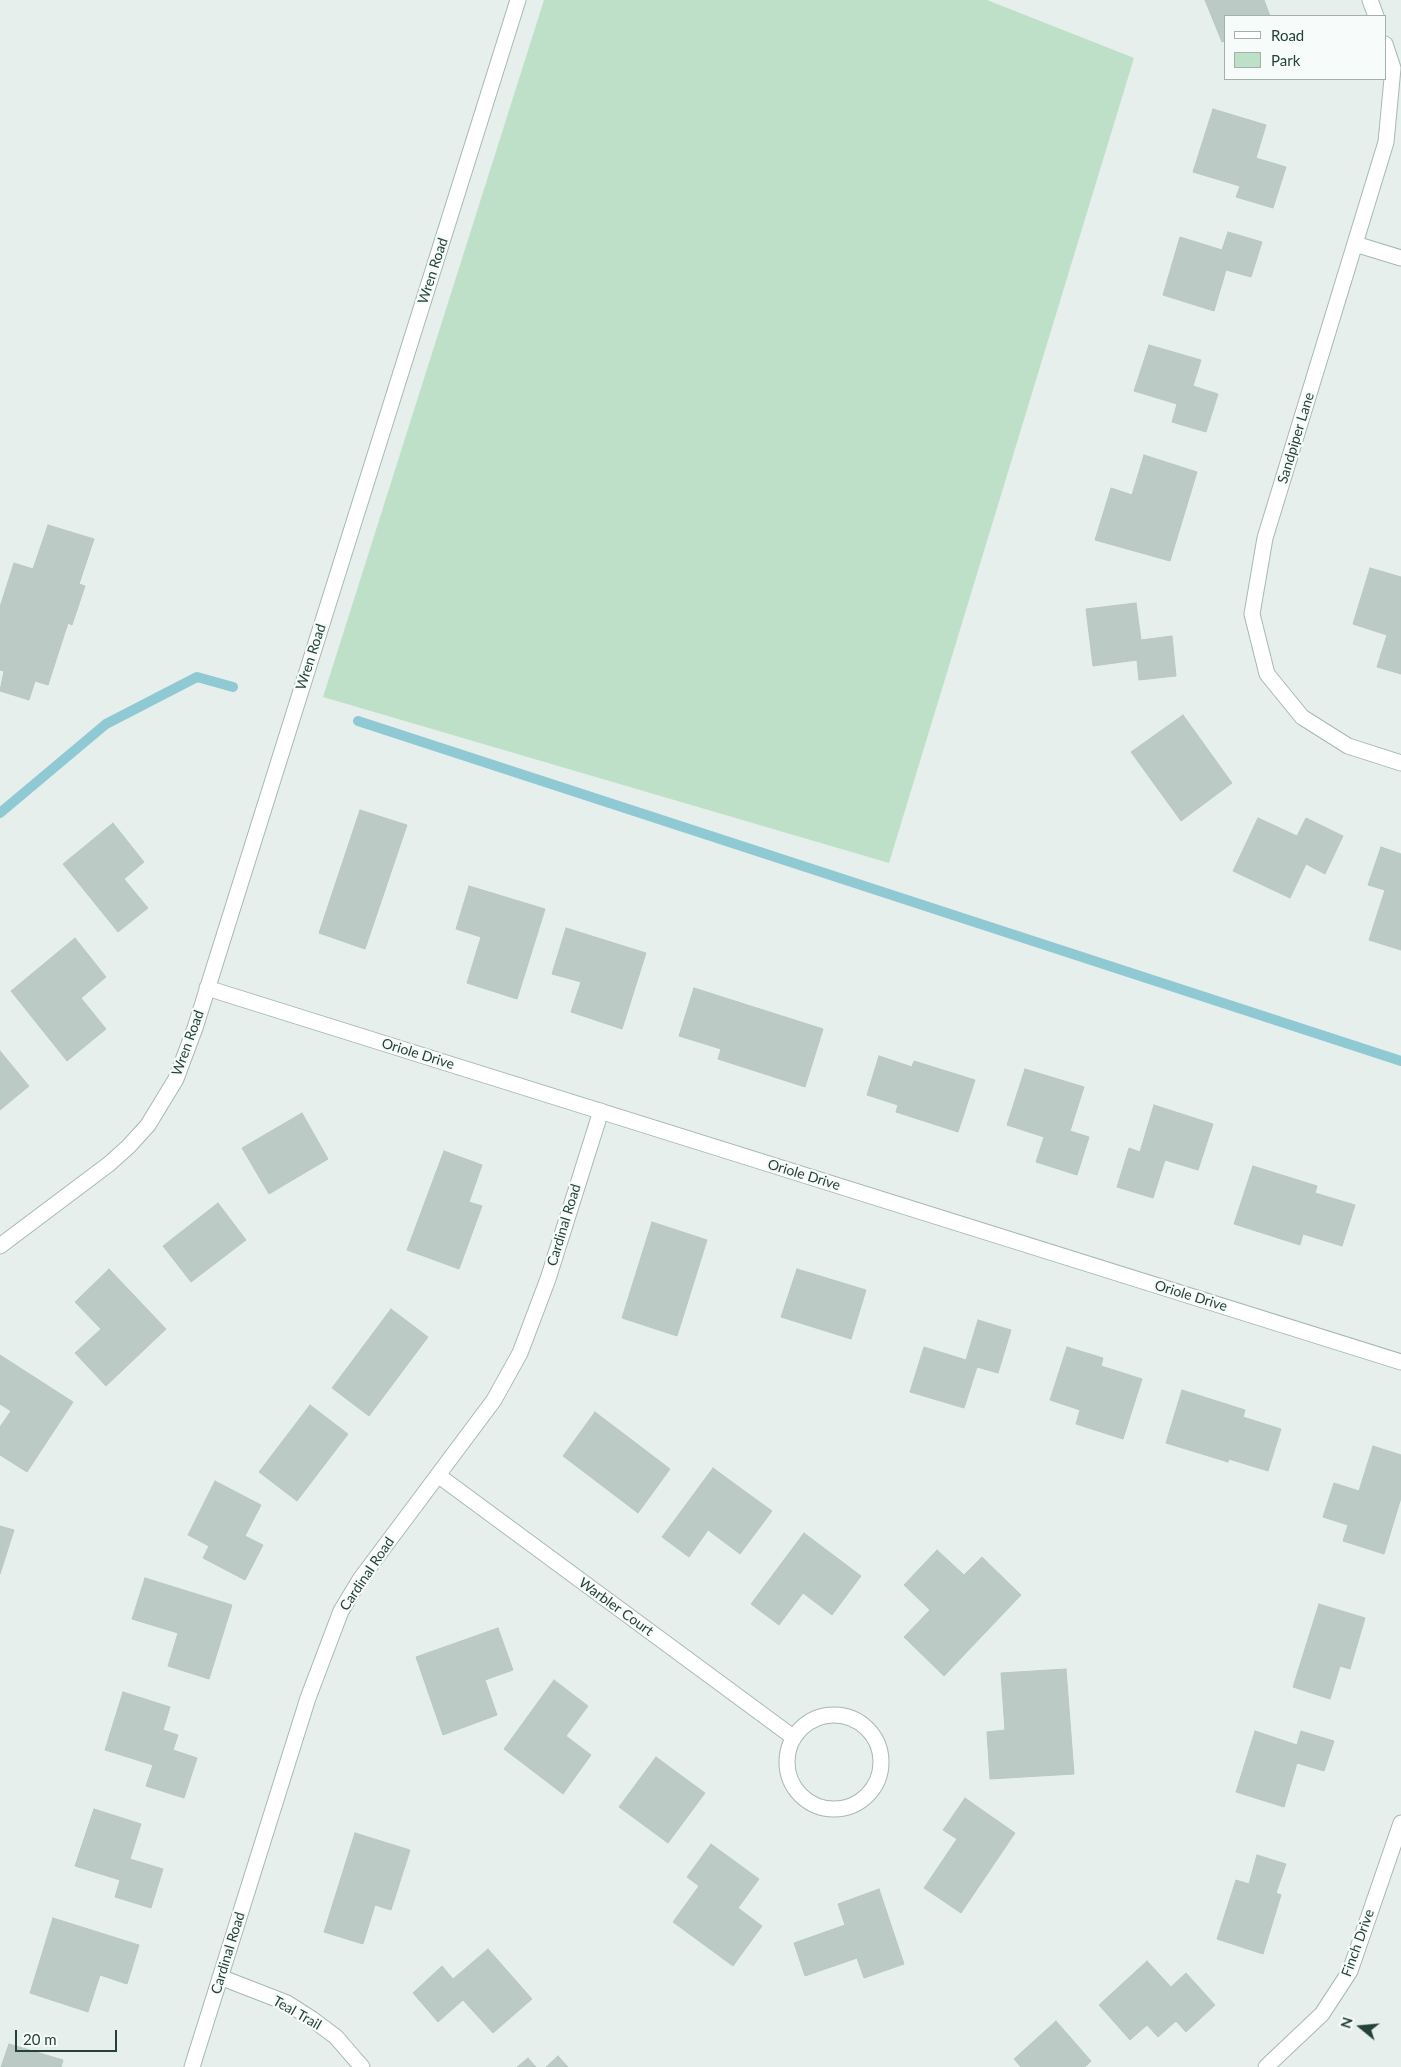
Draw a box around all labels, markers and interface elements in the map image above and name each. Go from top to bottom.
legend [1224,15,1386,80]
text: Road [1271,26,1304,44]
text: Park [1271,51,1300,69]
street label: Wren Road [414,236,452,306]
street label: Sandpiper Lane [1274,390,1318,486]
street label: Wren Road [292,622,330,692]
street label: Wren Road [168,1008,208,1078]
street label: Oriole Drive [380,1035,456,1073]
street label: Oriole Drive [766,1156,842,1194]
street label: Cardinal Road [544,1182,584,1268]
street label: Oriole Drive [1153,1277,1229,1315]
street label: Cardinal Road [336,1534,398,1614]
street label: Warbler Court [575,1574,657,1640]
street label: Finch Drive [1338,1907,1378,1979]
street label: Cardinal Road [208,1910,248,1996]
street label: Teal Trail [270,1992,324,2034]
north arrow [1336,2002,1386,2052]
text: N [1336,2015,1356,2030]
scale bar [18,2020,120,2052]
text: 20 m [23,2030,57,2048]

